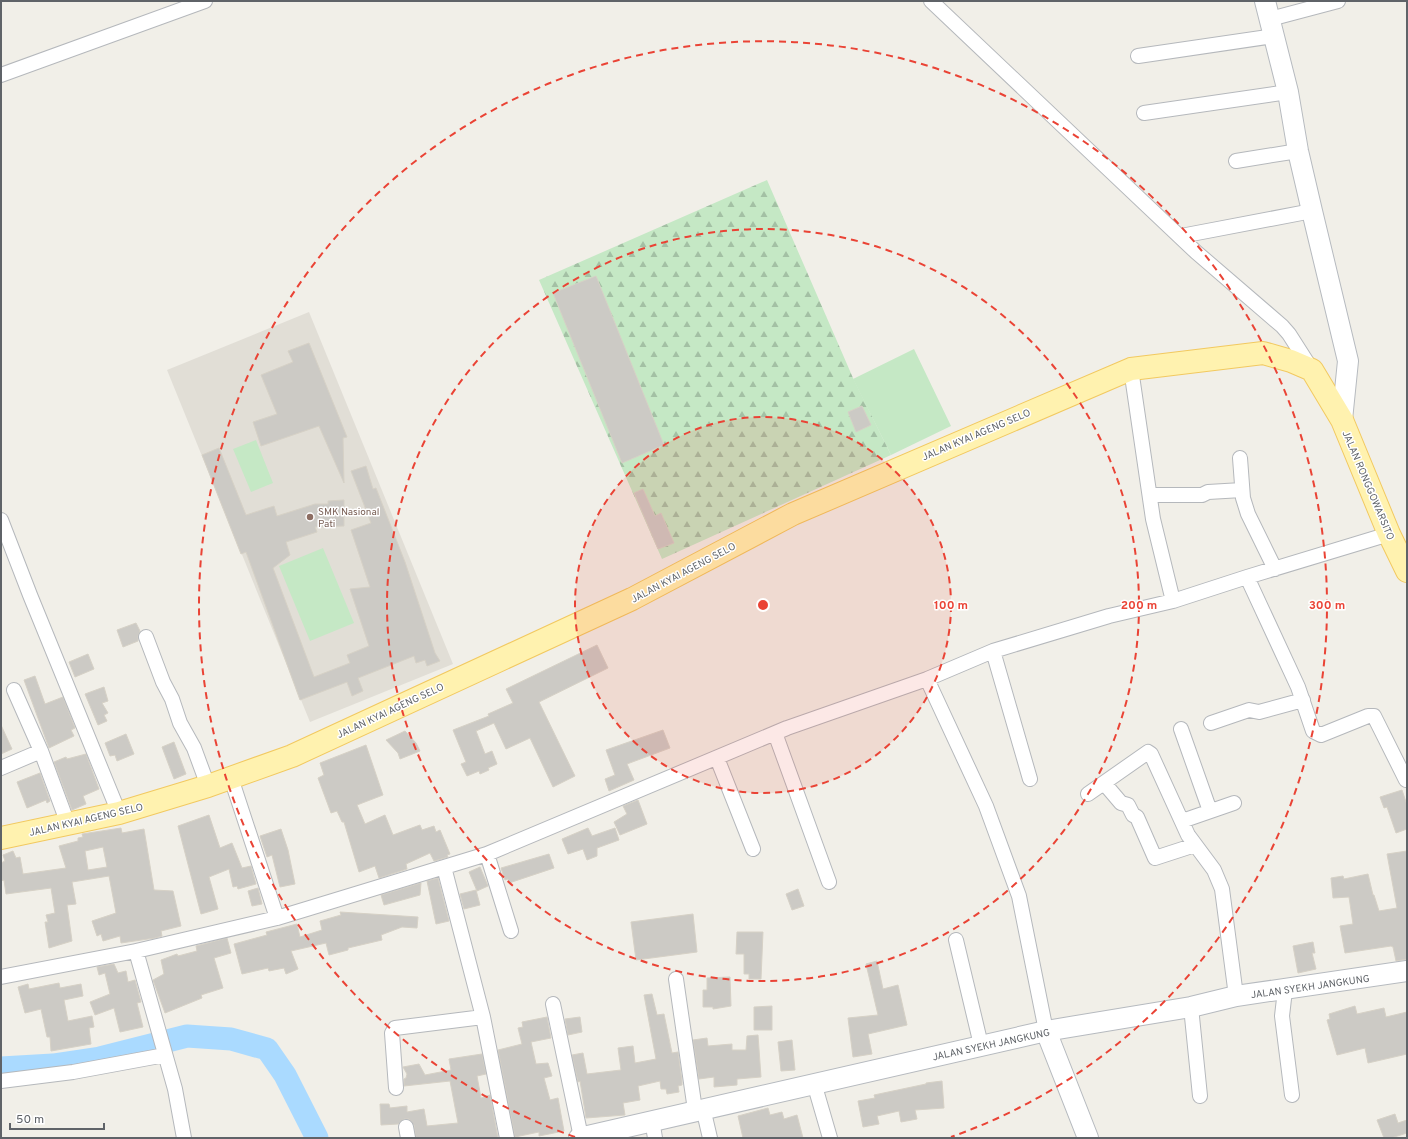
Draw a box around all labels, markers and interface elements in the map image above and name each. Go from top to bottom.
street label: JALAN KYAI AGENG SELO [920,407,1033,464]
street label: JALAN RONGGOWARSITO [1339,429,1397,542]
place label: SMK Nasional Pati [318,506,379,531]
marker: SMK Nasional Pati [305,512,315,522]
street label: JALAN KYAI AGENG SELO [629,540,738,606]
centre of rings [756,598,770,612]
text: 100 m [934,598,968,614]
text: 200 m [1121,598,1157,614]
text: 300 m [1309,598,1345,614]
street label: JALAN KYAI AGENG SELO [335,681,446,742]
street label: JALAN KYAI AGENG SELO [28,801,145,840]
street label: JALAN SYEKH JANGKUNG [1250,973,1371,1002]
street label: JALAN SYEKH JANGKUNG [931,1027,1051,1064]
scale bar [10,1105,104,1131]
text: 50 m [16,1112,44,1128]

